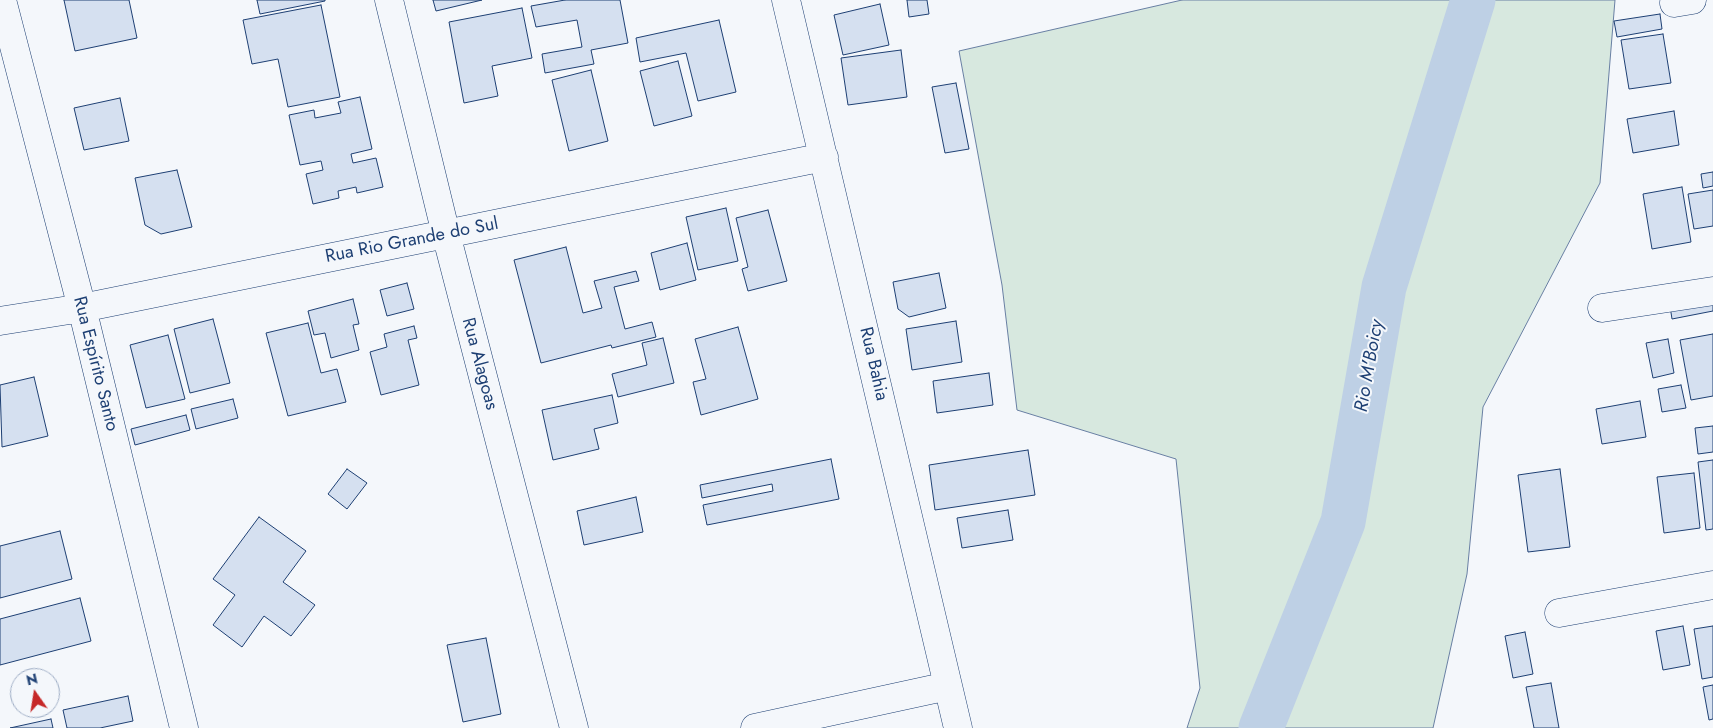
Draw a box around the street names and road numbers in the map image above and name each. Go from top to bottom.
street label: Rua Rio Grande do Sul [324,214,500,268]
street label: Rua Espírito Santo [68,294,122,434]
street label: Rua Alagoas [456,316,502,412]
street label: Rua Bahia [854,325,892,403]

